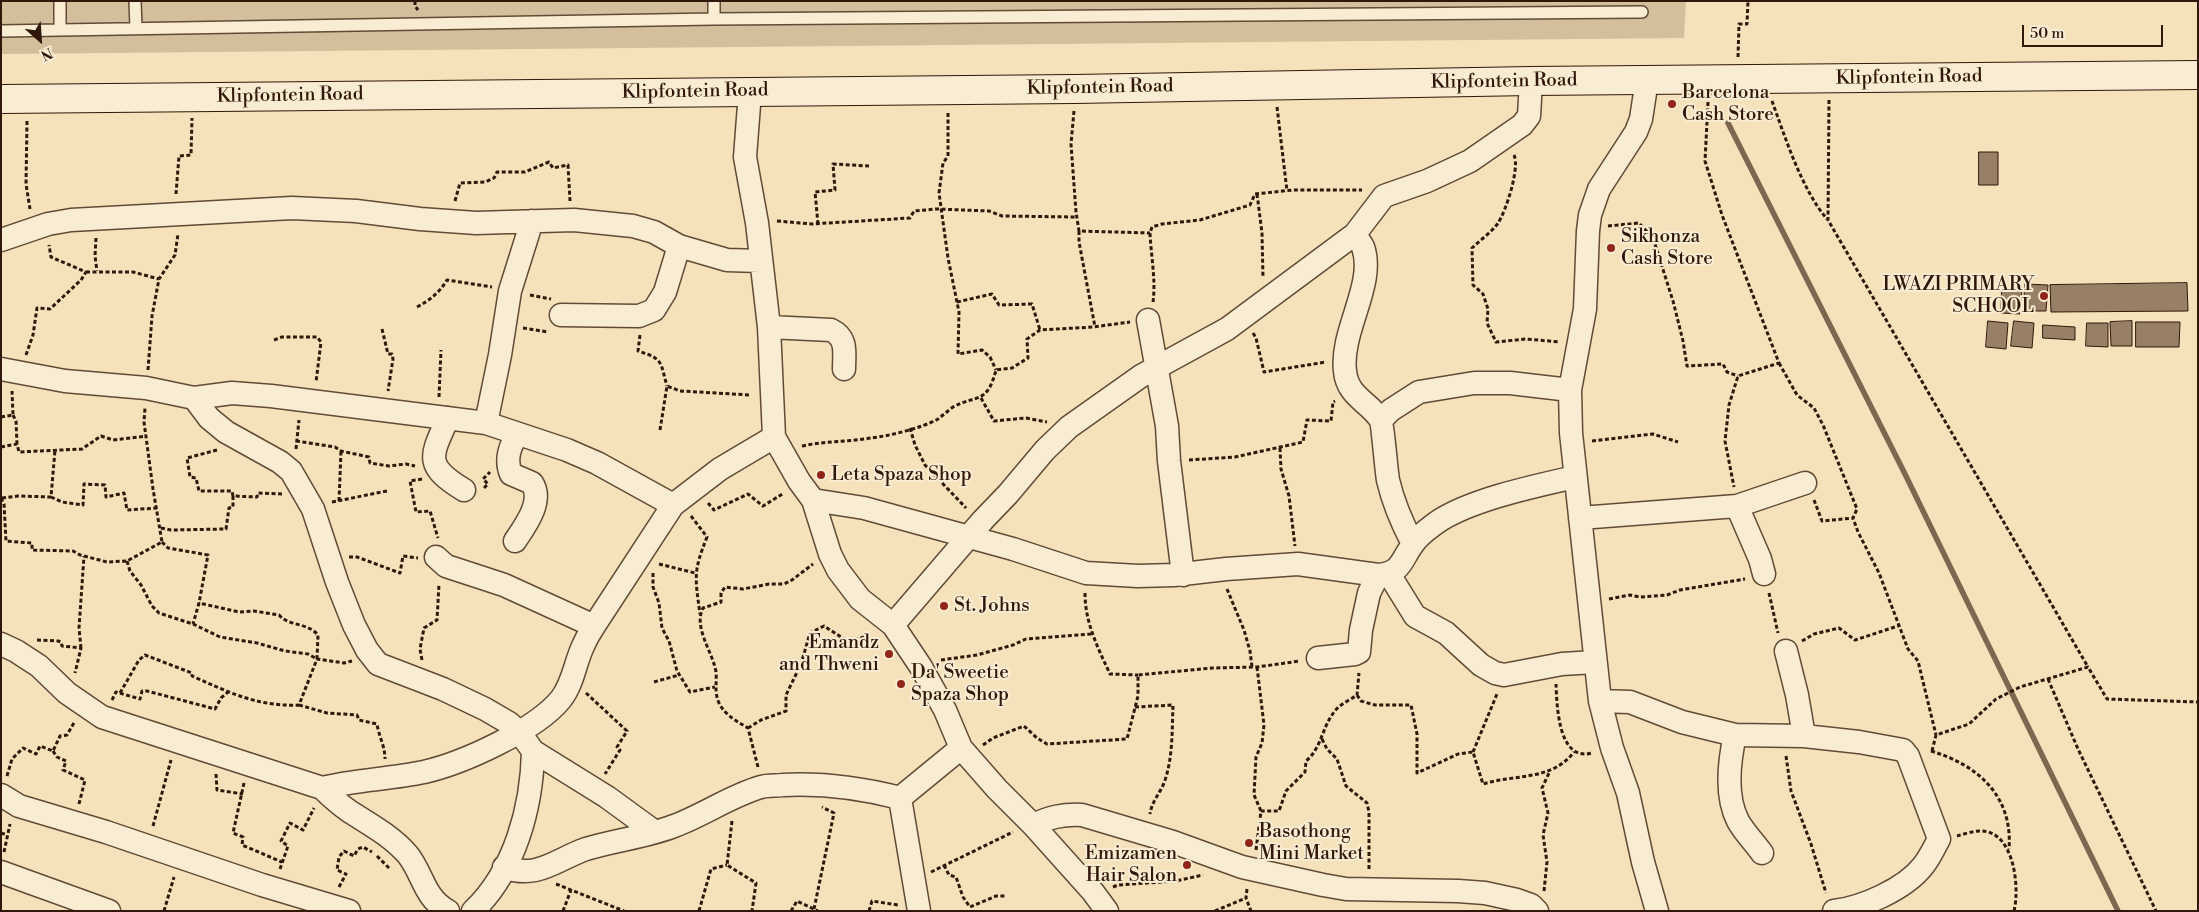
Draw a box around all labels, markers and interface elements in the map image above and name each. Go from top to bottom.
north arrow [15,15,65,65]
scale bar [2024,15,2165,47]
text: 50 m [2030,24,2064,43]
text: N [38,43,56,64]
street label: Klipfontein Road [1835,65,1983,91]
street label: Klipfontein Road [1430,69,1578,95]
street label: Klipfontein Road [1026,75,1174,101]
street label: Klipfontein Road [621,79,769,105]
place label: Barcelona Cash Store [1682,82,1774,126]
street label: Klipfontein Road [216,83,364,109]
marker: Barcelona Cash Store [1666,98,1678,110]
place label: Sikhonza Cash Store [1621,226,1713,270]
marker: Sikhonza Cash Store [1605,242,1617,254]
place label: LWAZI PRIMARY SCHOOL [1883,274,2034,318]
marker: LWAZI PRIMARY SCHOOL [2038,290,2050,302]
place label: Leta Spaza Shop [831,464,972,486]
marker: Leta Spaza Shop [815,469,827,481]
place label: St. Johns [954,595,1030,617]
marker: St. Johns [938,600,950,612]
place label: Emandz and Thweni [779,632,879,676]
marker: Emandz and Thweni [883,648,895,660]
place label: Da' Sweetie Spaza Shop [911,662,1009,706]
marker: Da' Sweetie Spaza Shop [895,678,907,690]
place label: Basothong Mini Market [1259,821,1364,865]
marker: Basothong Mini Market [1243,837,1255,849]
place label: Emizamen Hair Salon [1085,843,1177,887]
marker: Emizamen Hair Salon [1181,859,1193,871]

